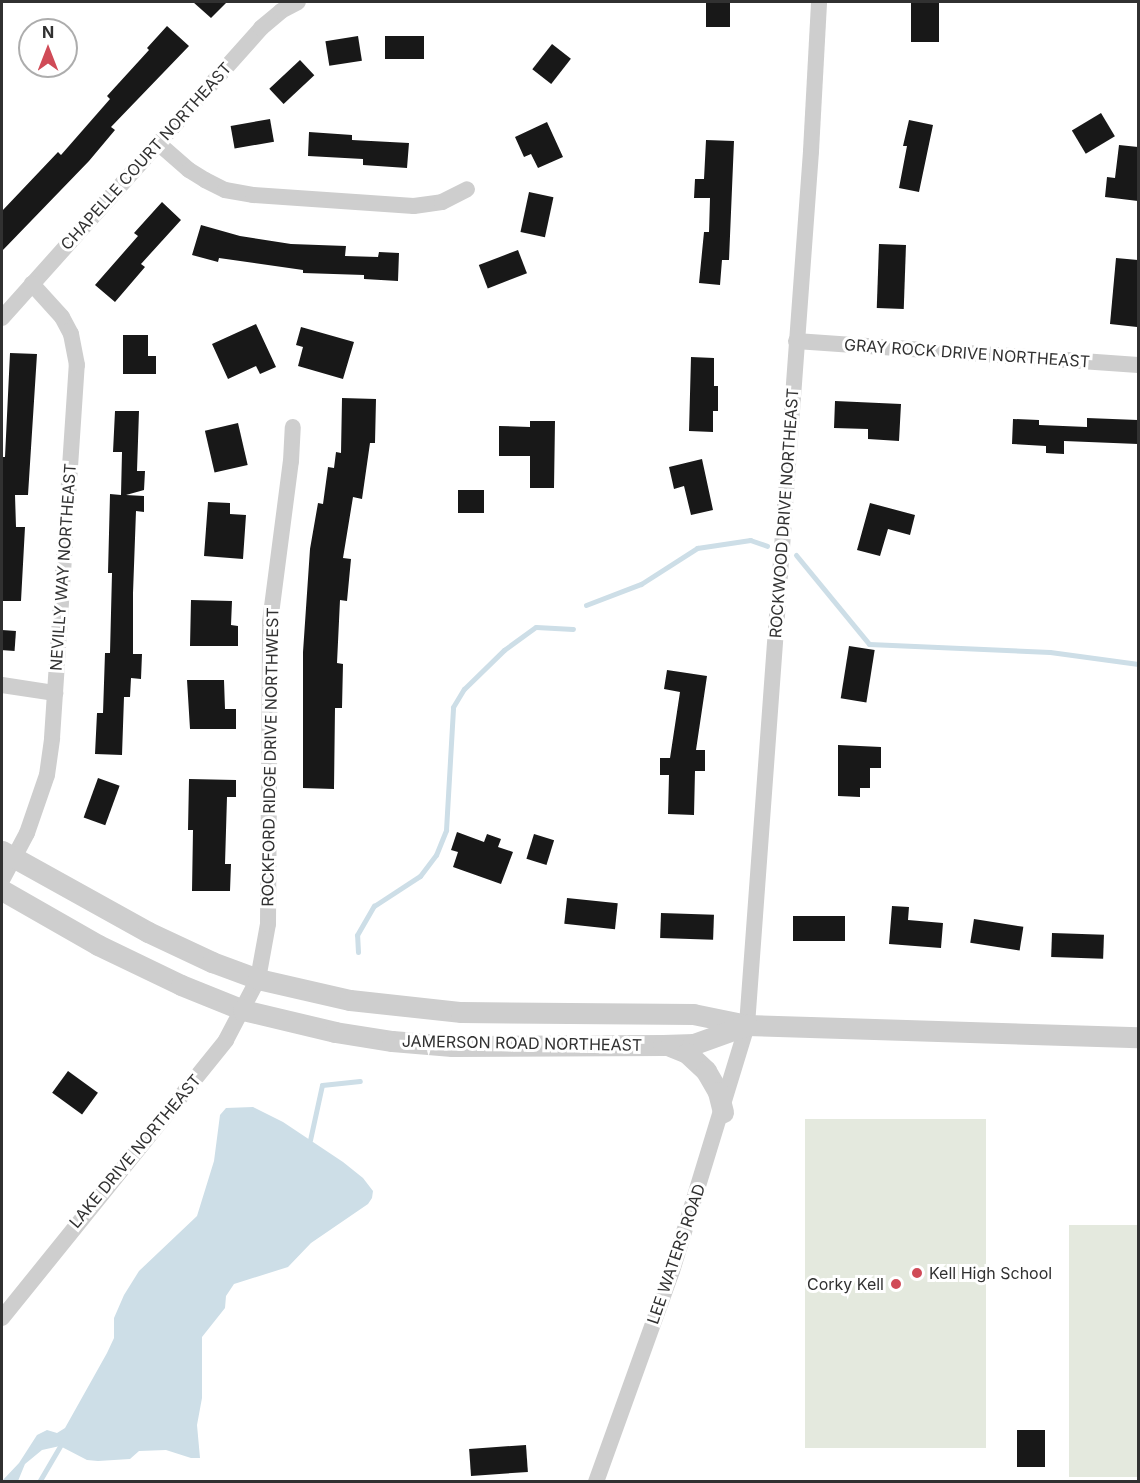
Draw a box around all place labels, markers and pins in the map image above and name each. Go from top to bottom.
place label: Kell High School [929,1263,1052,1283]
marker: Kell High School [910,1266,924,1280]
place label: Corky Kell [807,1274,884,1294]
marker: Corky Kell [889,1277,903,1291]

